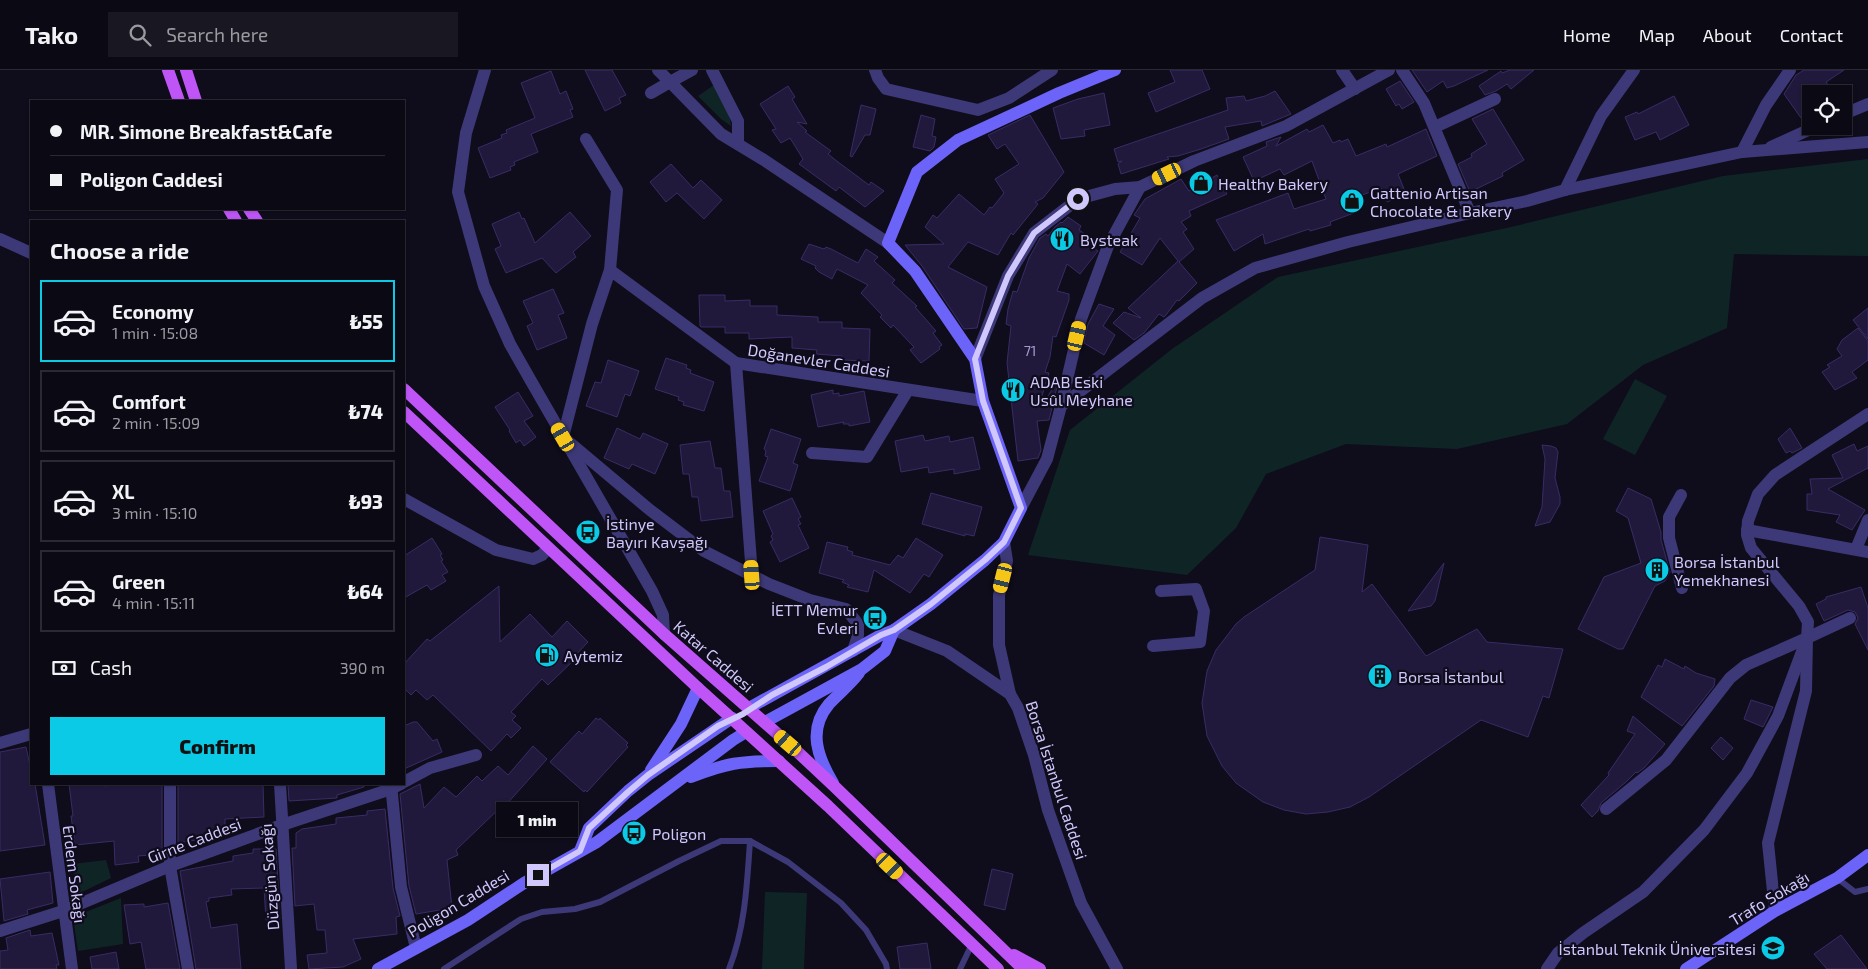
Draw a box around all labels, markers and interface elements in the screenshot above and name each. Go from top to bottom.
search box [108,12,458,57]
text: Tako [25,20,78,49]
icon: search [126,21,154,49]
text: Search here [166,23,268,46]
text: Home [1563,24,1611,46]
text: Map [1639,24,1675,46]
text: About [1703,24,1752,46]
text: Contact [1780,24,1843,46]
map controls [1802,85,1852,135]
button: locate [1802,85,1852,135]
text: MR. Simone Breakfast&Cafe [80,120,332,143]
car [1150,161,1183,187]
text: Poligon Caddesi [80,168,223,191]
shop icon: Healthy Bakery [1188,170,1214,196]
place label: Healthy Bakery [1218,174,1328,193]
place label: Gattenio Artisan Chocolate & Bakery [1370,183,1513,220]
route start [1067,188,1089,210]
shop icon: Gattenio Artisan Chocolate & Bakery [1339,188,1365,214]
restaurant icon: Bysteak [1049,226,1075,252]
place label: Bysteak [1080,230,1138,249]
text: Choose a ride [50,237,189,263]
icon: car [52,299,97,344]
text: Economy [112,300,194,323]
text: ₺55 [350,310,383,333]
car [1066,320,1087,352]
text: 1 min · 15:08 [112,323,198,342]
street label: Doğanevler Caddesi [747,339,891,381]
house number: 71 [1024,342,1036,359]
place label: ADAB Eski Usûl Meyhane [1030,372,1133,409]
restaurant icon: ADAB Eski Usûl Meyhane [1000,377,1026,403]
icon: car [52,389,97,434]
text: Comfort [112,390,186,413]
text: ₺74 [349,400,383,423]
text: 2 min · 15:09 [112,413,200,432]
car [549,420,576,454]
icon: car [52,479,97,524]
text: XL [112,480,134,503]
text: ₺93 [349,490,383,513]
text: 3 min · 15:10 [112,503,197,522]
place label: İstinye Bayırı Kavşağı [606,514,708,552]
bus stop icon: İstinye Bayırı Kavşağı [575,519,601,545]
place label: Borsa İstanbul Yemekhanesi [1674,552,1780,589]
building icon: Borsa İstanbul Yemekhanesi [1644,557,1670,583]
car [743,560,760,590]
car [992,562,1013,594]
icon: car [52,569,97,614]
text: Green [112,570,165,593]
text: ₺64 [347,580,383,603]
text: 4 min · 15:11 [112,593,195,612]
place label: İETT Memur Evleri [771,600,859,637]
bus stop icon: İETT Memur Evleri [862,605,888,631]
street label: Katar Caddesi [670,616,758,696]
fuel station icon: Aytemiz [534,642,560,668]
place label: Aytemiz [564,646,623,665]
icon: cash [50,654,78,682]
text: Cash [90,656,132,679]
text: 390 m [340,658,385,677]
building icon: Borsa İstanbul [1367,663,1393,689]
place label: Borsa İstanbul [1398,667,1504,686]
street label: Borsa İstanbul Caddesi [1022,698,1092,862]
button: Confirm [50,717,385,775]
car [771,727,804,759]
callout: 1 min [497,802,579,838]
text: 1 min [517,810,557,829]
street label: Girne Caddesi [144,813,244,867]
bus stop icon: Poligon [621,820,647,846]
street label: Düzgün Sokağı [256,823,282,931]
street label: Erdem Sokağı [60,824,90,924]
place label: Poligon [652,824,706,843]
car [873,850,906,882]
route end [527,864,549,886]
street label: Poligon Caddesi [404,865,512,941]
street label: Trafo Sokağı [1726,867,1812,929]
school or university icon: İstanbul Teknik Üniversitesi [1760,935,1786,961]
place label: İstanbul Teknik Üniversitesi [1558,939,1756,958]

